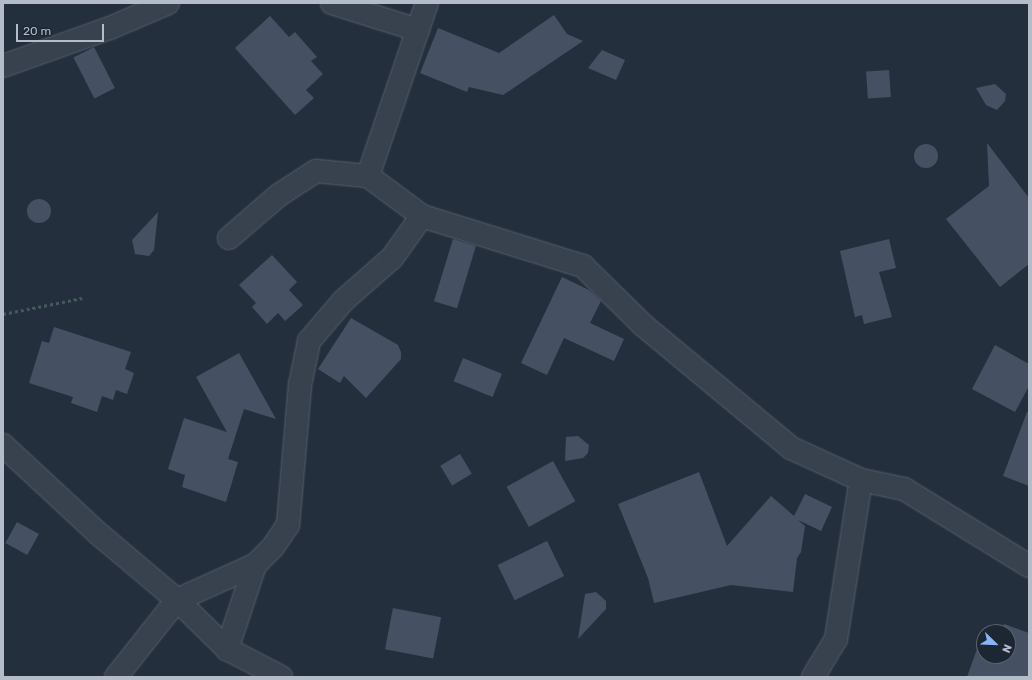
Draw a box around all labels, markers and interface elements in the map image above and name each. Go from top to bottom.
scale bar [18,16,106,42]
text: 20 m [23,24,51,38]
north arrow [976,624,1016,664]
text: N [999,642,1014,655]

